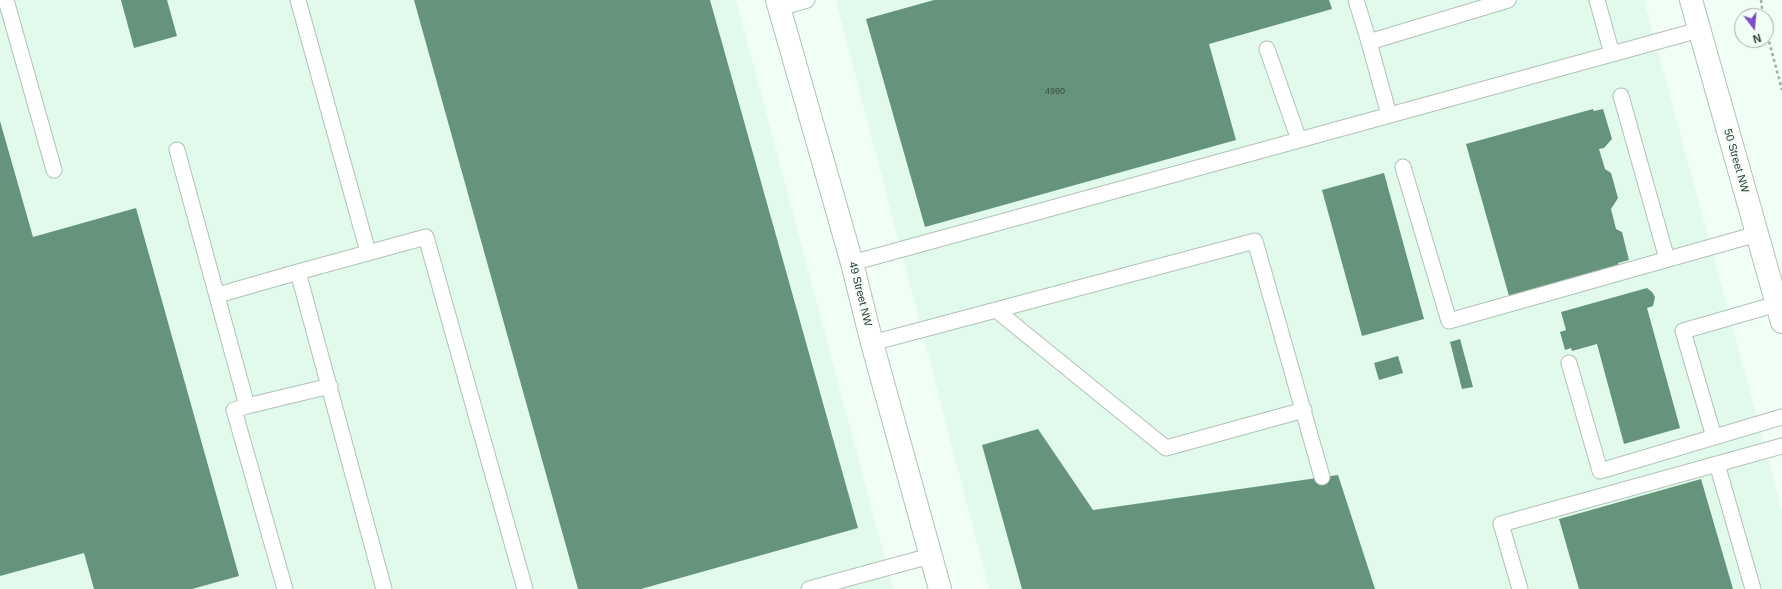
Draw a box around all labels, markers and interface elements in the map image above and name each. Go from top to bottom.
north arrow [1734,8,1774,48]
text: N [1752,32,1763,45]
house number: 4990 [1045,87,1065,97]
street label: 50 Street NW [1721,127,1751,195]
street label: 49 Street NW [846,260,874,328]

